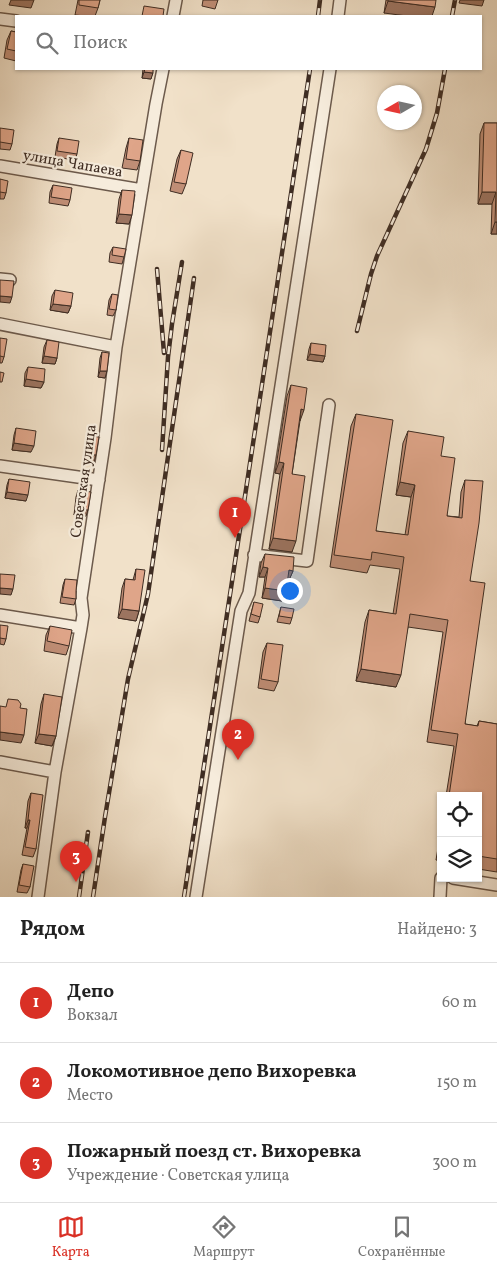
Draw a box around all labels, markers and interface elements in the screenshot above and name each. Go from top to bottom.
search box [15,15,482,70]
icon: search [33,29,61,57]
text: Поиск [73,30,127,56]
north arrow [377,85,422,130]
street label: улица Чапаева [21,145,124,184]
street label: Советская улица [66,423,103,539]
pin: 1 [219,497,251,538]
your location [277,578,303,604]
pin: 2 [222,719,254,760]
map controls [437,792,482,882]
button: locate [437,792,482,837]
button: layers [437,837,482,882]
pin: 3 [60,841,92,882]
text: Рядом [20,915,85,944]
text: Найдено: 3 [397,919,477,941]
text: Депо [67,979,114,1005]
text: 1 [33,992,39,1014]
text: 60 m [442,992,477,1014]
text: Вокзал [67,1005,118,1027]
text: Локомотивное депо Вихоревка [67,1059,357,1085]
text: 2 [32,1072,40,1094]
text: 150 m [436,1072,477,1094]
text: Место [67,1085,113,1107]
text: Пожарный поезд ст. Вихоревка [67,1139,361,1165]
text: 3 [32,1152,40,1174]
text: 300 m [432,1152,477,1174]
text: Учреждение · Советская улица [67,1165,290,1187]
tab: Карта [52,1213,90,1262]
tab: Маршрут [193,1213,255,1262]
tab: Сохранённые [358,1213,445,1262]

